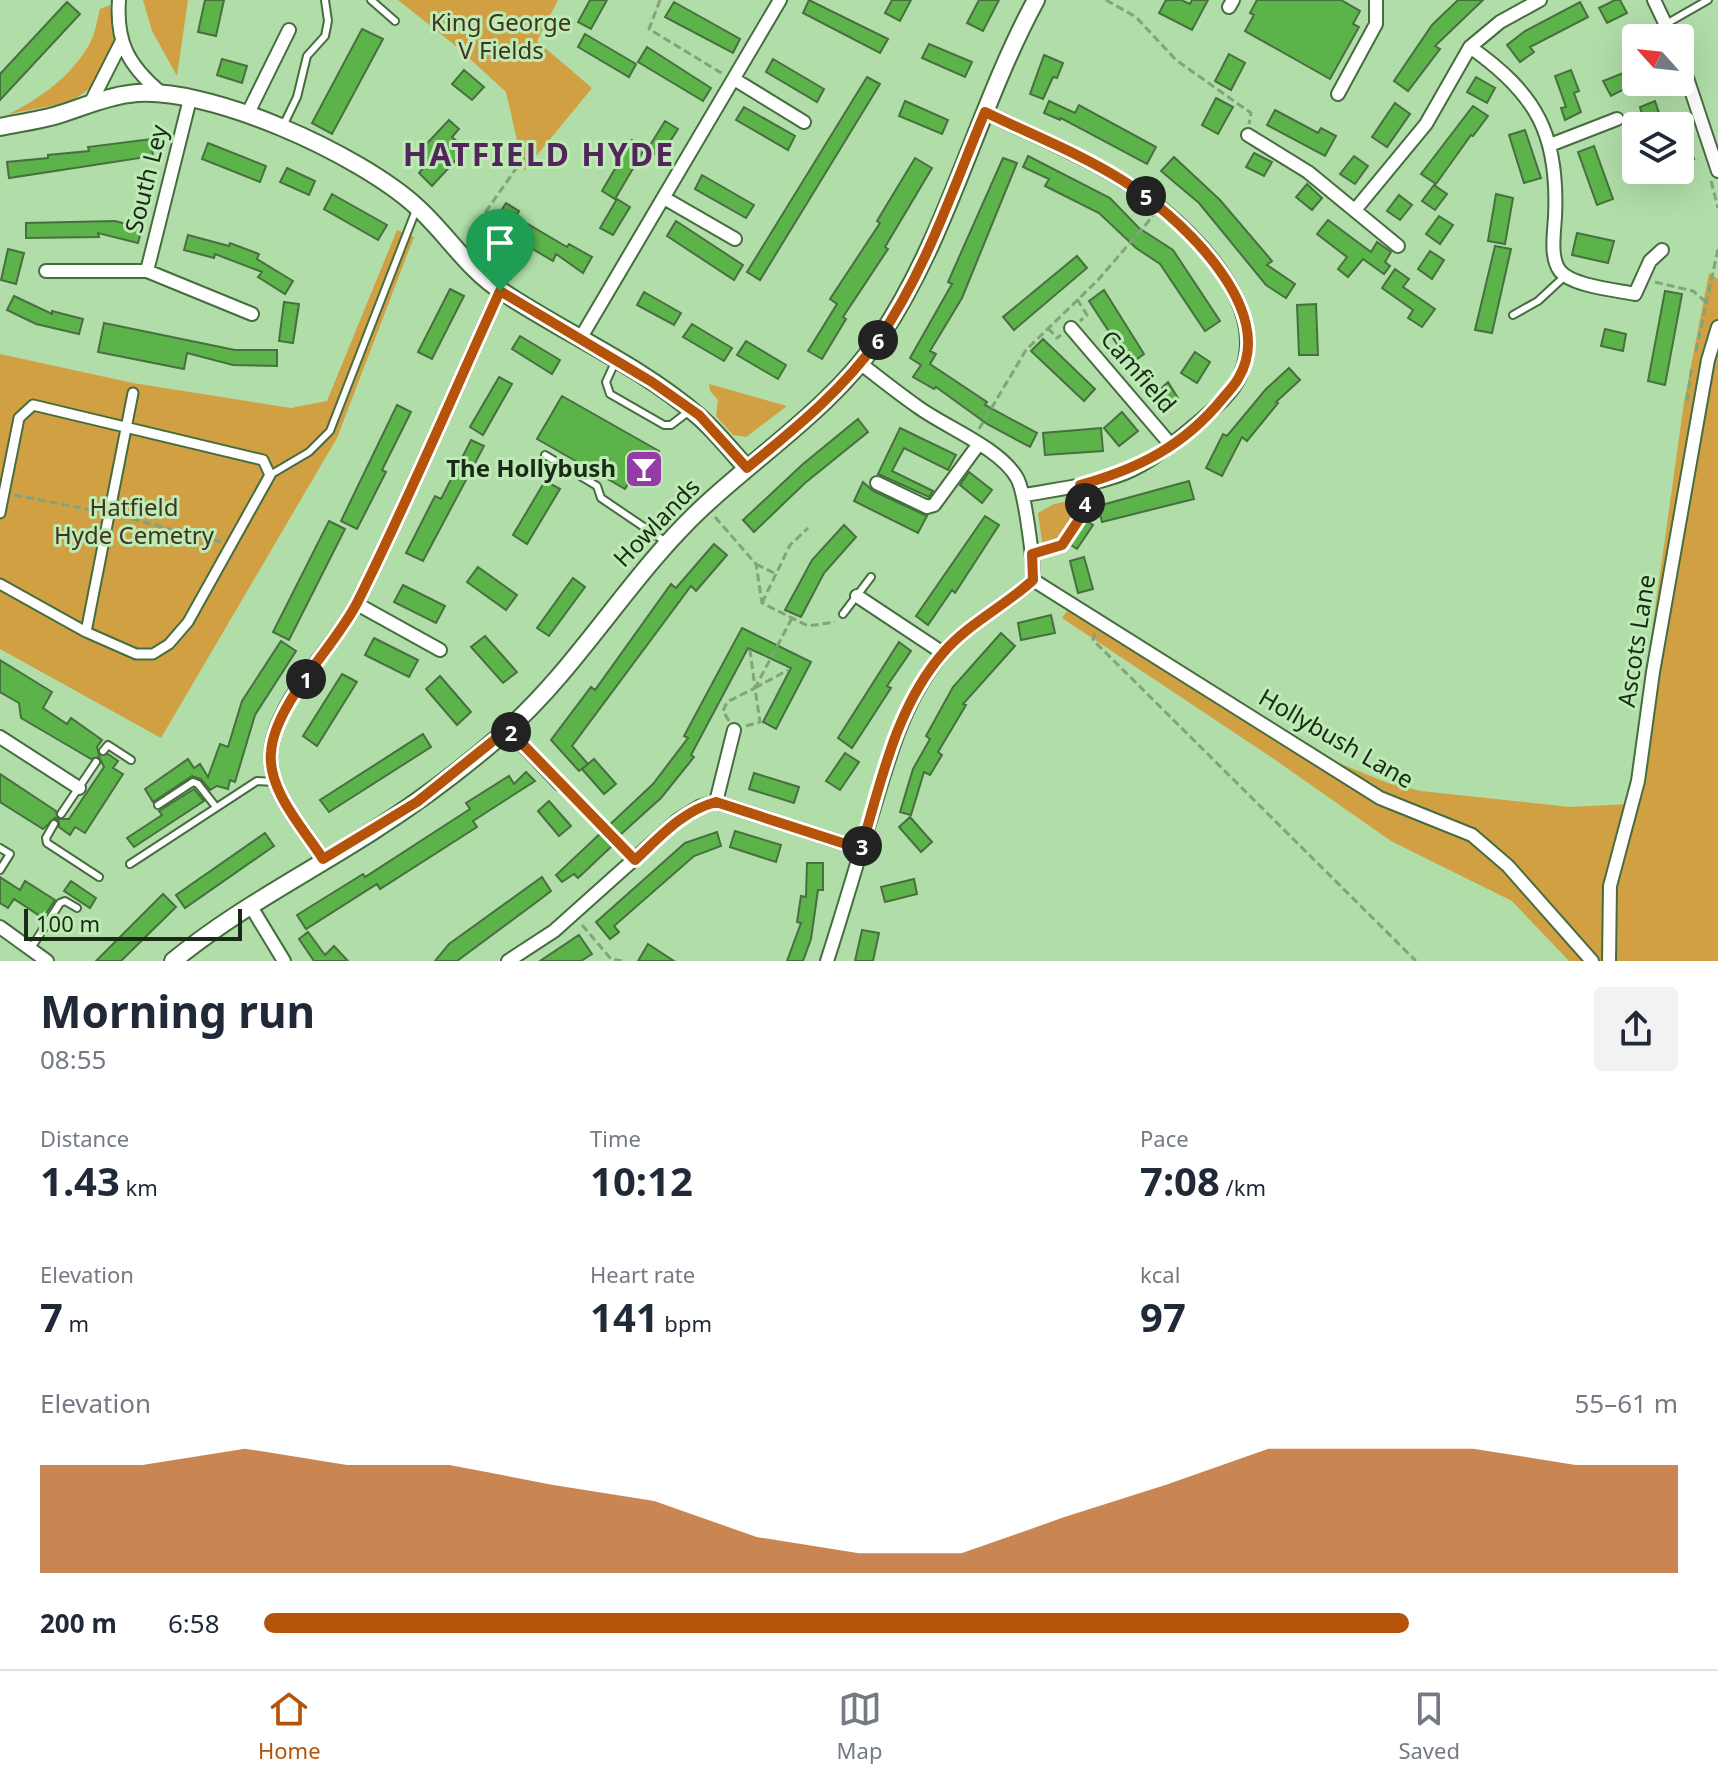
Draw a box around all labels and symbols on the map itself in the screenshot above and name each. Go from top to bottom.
park label: King George V Fields [431,5,571,66]
north arrow [1622,24,1694,96]
street label: South Ley [116,120,175,236]
district label: HATFIELD HYDE [403,132,675,175]
pin: 5 [1126,176,1166,216]
pin [466,209,534,291]
pin: 6 [858,320,898,360]
street label: Camfield [1094,322,1184,420]
bar icon: The Hollybush [623,448,665,490]
place label: The Hollybush [446,451,616,484]
street label: Howlands [605,470,706,574]
pin: 4 [1065,483,1105,523]
park label: Hatfield Hyde Cemetry [54,490,215,551]
street label: Ascots Lane [1609,572,1662,709]
pin: 1 [286,659,326,699]
street label: Hollybush Lane [1253,680,1420,795]
pin: 2 [491,712,531,752]
pin: 3 [842,826,882,866]
scale bar [24,905,242,941]

